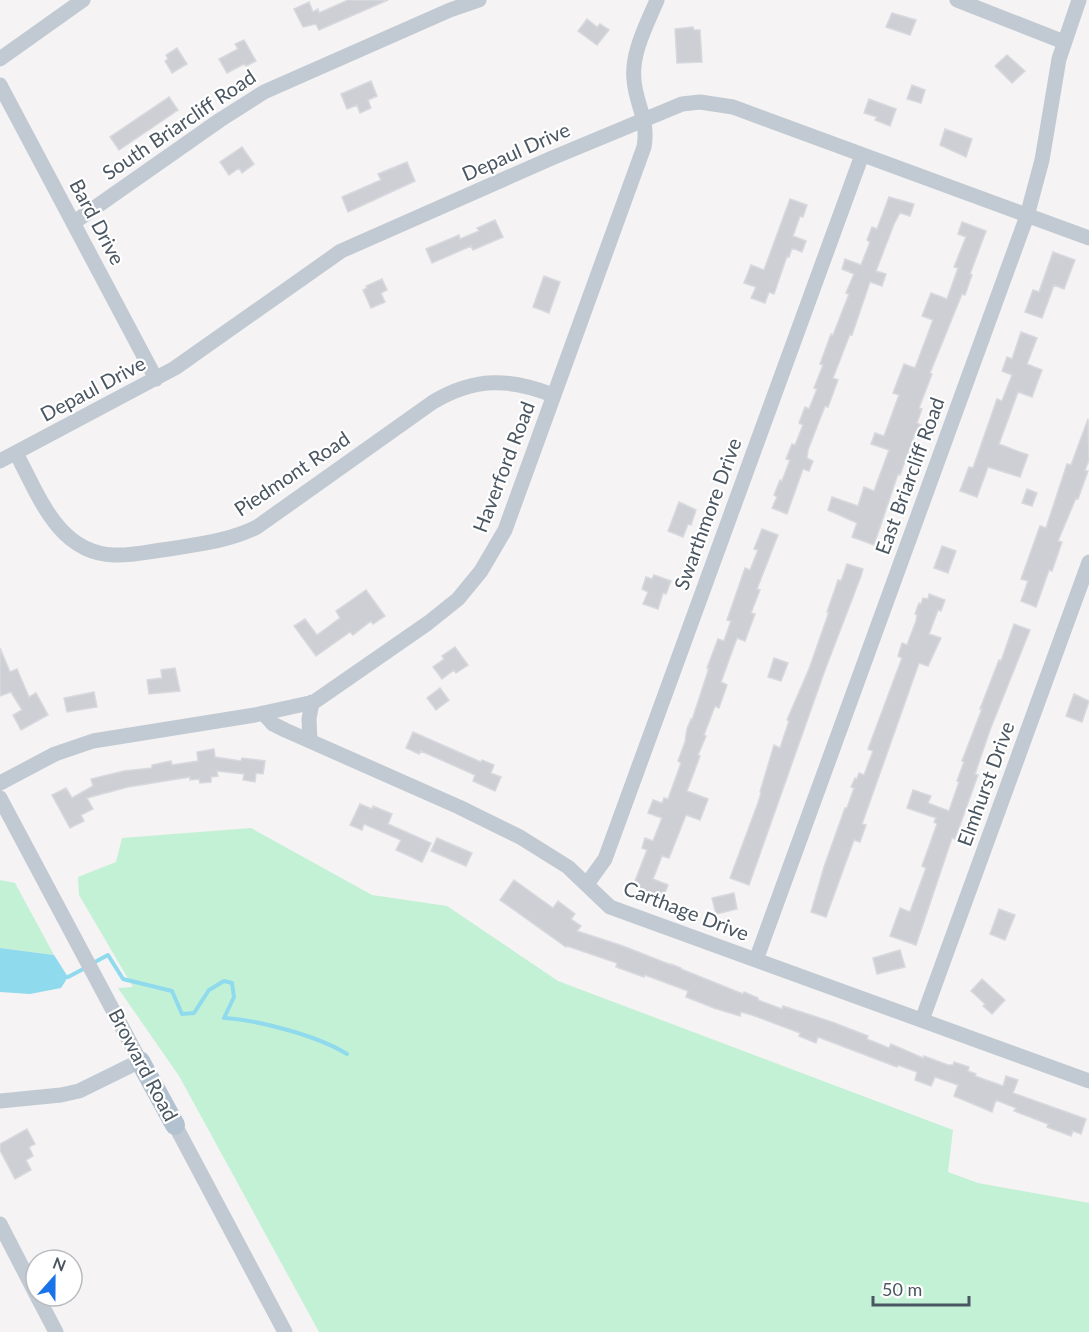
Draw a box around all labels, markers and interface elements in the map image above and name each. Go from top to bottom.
street label: South Briarcliff Road [97,64,260,184]
street label: Depaul Drive [458,117,573,186]
street label: Bard Drive [65,175,130,268]
street label: Depaul Drive [36,350,149,426]
street label: East Briarcliff Road [869,394,949,557]
street label: Haverford Road [467,398,539,535]
street label: Piedmont Road [229,426,354,521]
street label: Swarthmore Drive [668,435,746,593]
street label: Elmhurst Drive [951,718,1019,849]
street label: Carthage Drive [620,875,752,945]
street label: Broward Road [104,1004,184,1125]
north arrow [24,1248,84,1308]
text: N [50,1252,69,1275]
scale bar [873,1269,969,1307]
text: 50 m [882,1278,922,1300]

